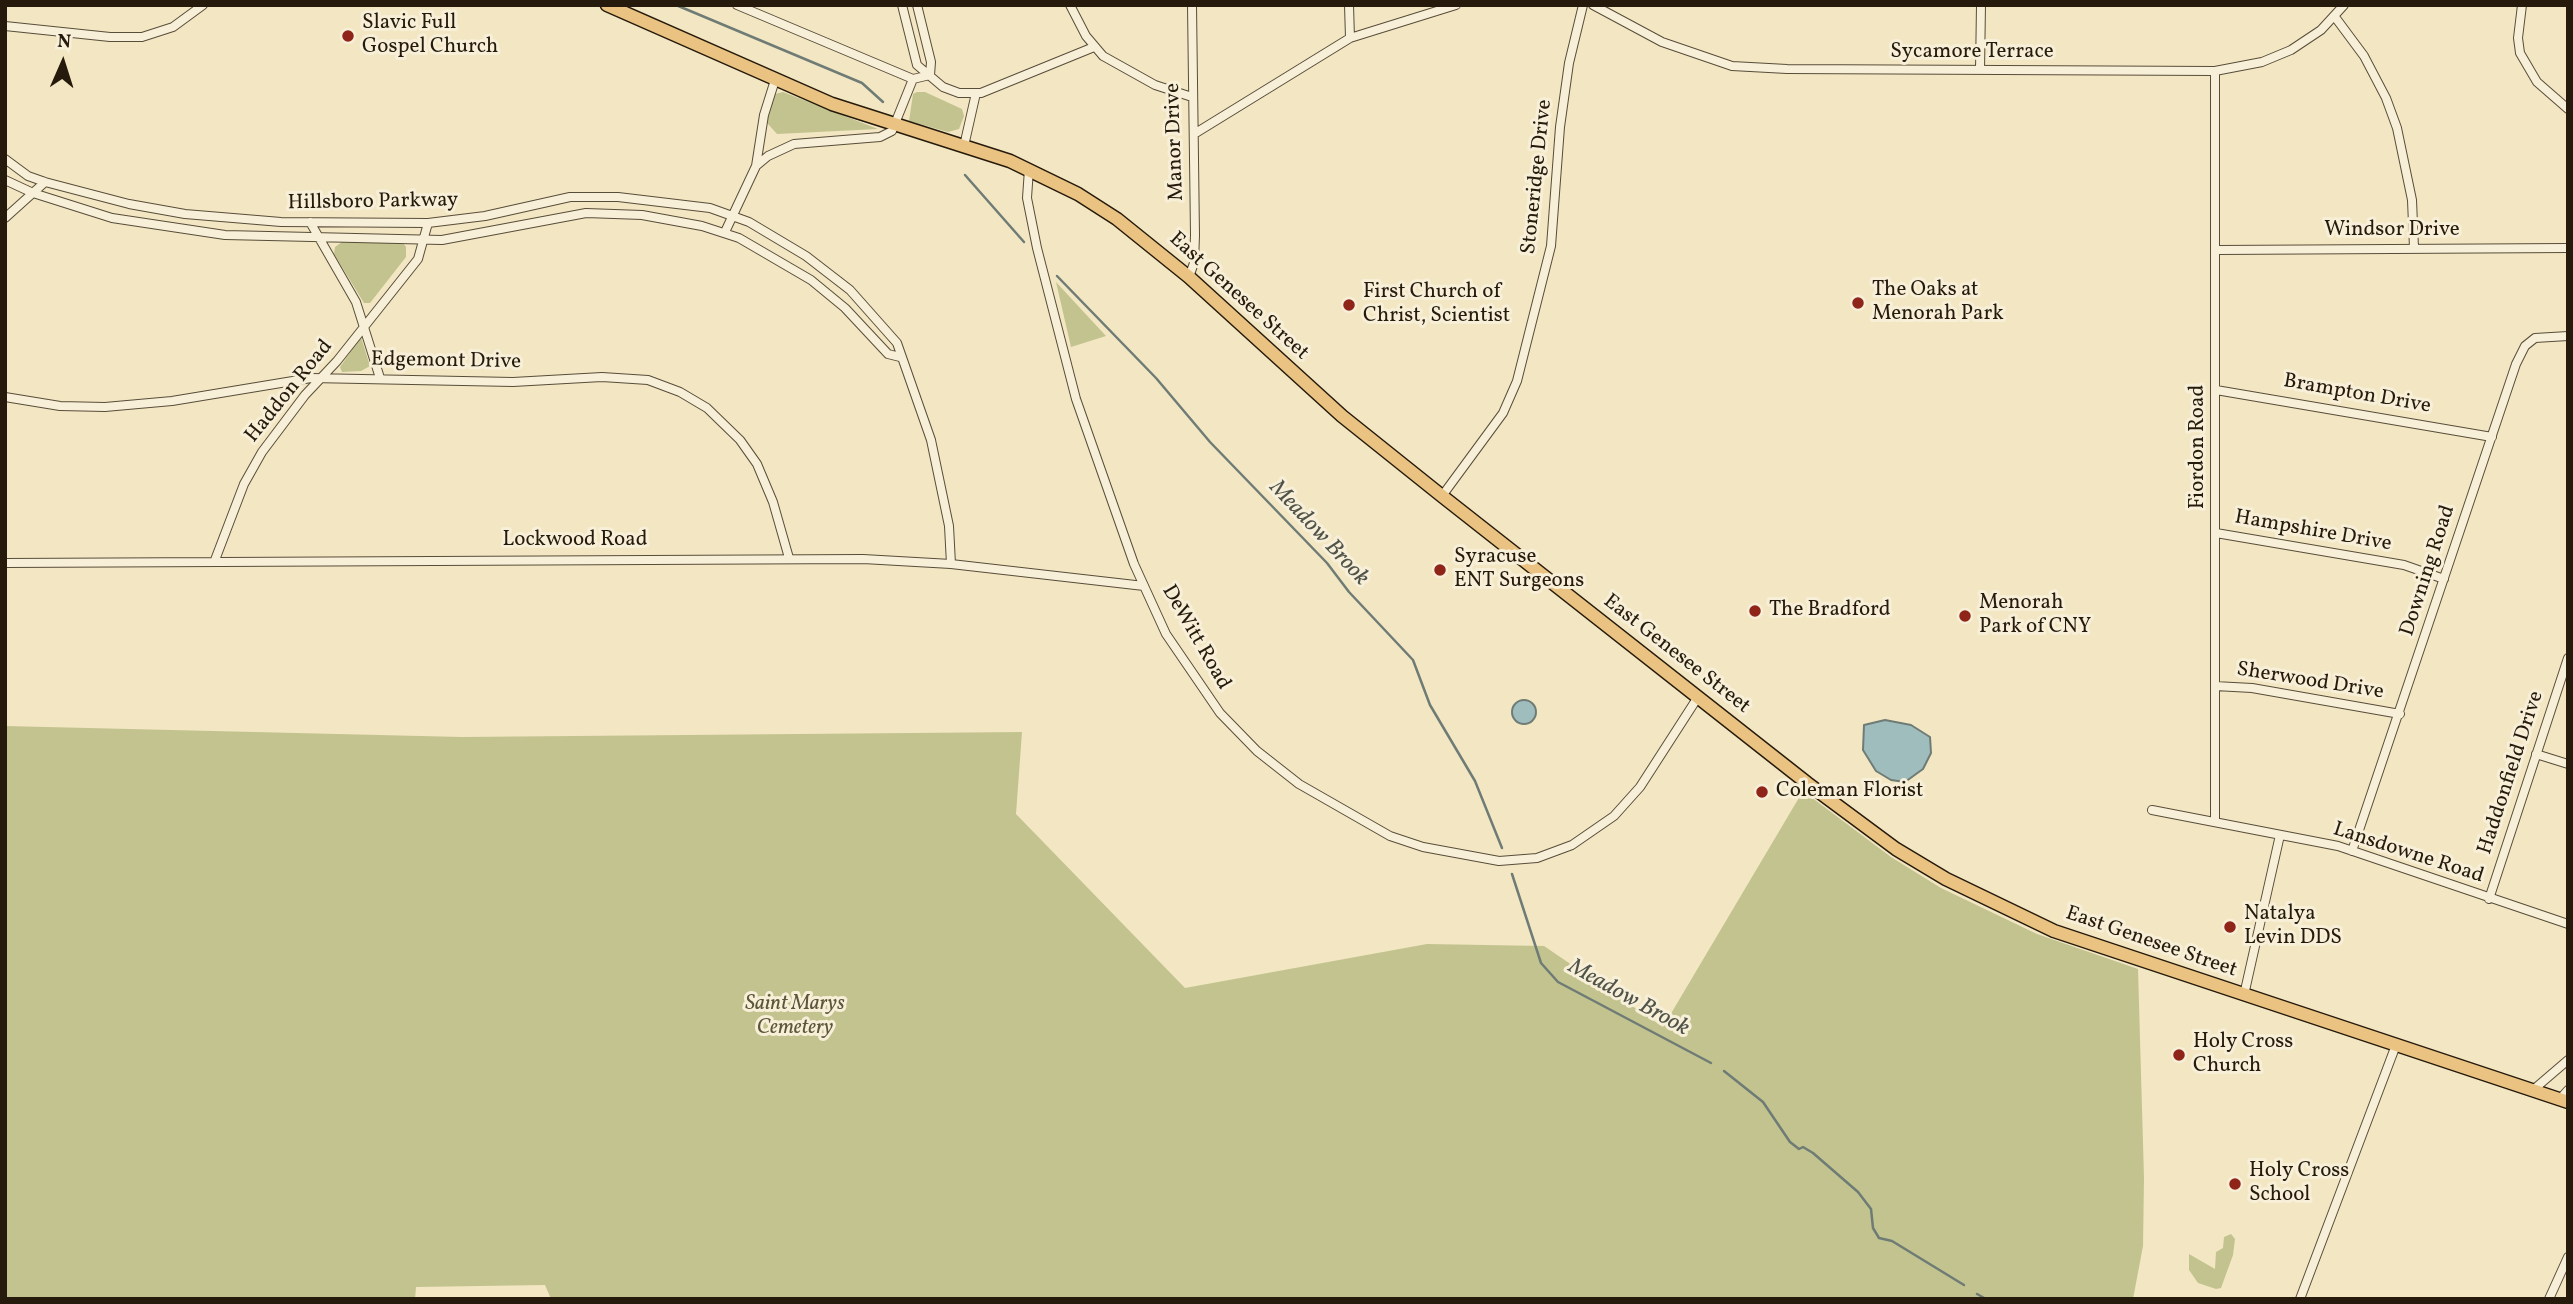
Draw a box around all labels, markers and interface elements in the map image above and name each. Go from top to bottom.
place label: Slavic Full Gospel Church [362,11,498,61]
north arrow [28,28,98,98]
marker: Slavic Full Gospel Church [340,28,356,44]
text: N [57,29,72,55]
street label: Sycamore Terrace [1890,40,2054,66]
street label: Manor Drive [1161,83,1191,201]
street label: Stoneridge Drive [1517,98,1559,256]
street label: Hillsboro Parkway [287,189,459,217]
street label: Windsor Drive [2324,218,2460,244]
street label: East Genesee Street [1163,228,1313,366]
place label: The Oaks at Menorah Park [1872,278,2004,328]
place label: First Church of Christ, Scientist [1363,280,1510,330]
marker: The Oaks at Menorah Park [1850,295,1866,311]
marker: First Church of Christ, Scientist [1341,297,1357,313]
street label: Haddon Road [241,335,339,449]
street label: Edgemont Drive [371,348,521,376]
street label: Brampton Drive [2281,370,2433,420]
street label: Fiordon Road [2186,385,2212,509]
water label: Meadow Brook [1262,475,1374,593]
street label: Downing Road [2396,502,2462,640]
street label: Hampshire Drive [2233,506,2393,558]
street label: Lockwood Road [502,528,648,554]
place label: Syracuse ENT Surgeons [1454,545,1584,595]
marker: Syracuse ENT Surgeons [1432,562,1448,578]
street label: DeWitt Road [1155,581,1235,695]
street label: East Genesee Street [1597,590,1755,720]
place label: Menorah Park of CNY [1979,591,2091,641]
place label: The Bradford [1769,598,1891,624]
marker: The Bradford [1747,603,1763,619]
marker: Menorah Park of CNY [1957,608,1973,624]
street label: Sherwood Drive [2235,658,2385,706]
street label: Haddonfield Drive [2474,688,2550,858]
place label: Coleman Florist [1776,779,1923,805]
marker: Coleman Florist [1754,784,1770,800]
street label: Lansdowne Road [2329,818,2487,890]
street label: East Genesee Street [2062,902,2240,984]
place label: Natalya Levin DDS [2244,902,2342,952]
marker: Natalya Levin DDS [2222,919,2238,935]
water label: Meadow Brook [1563,954,1693,1044]
park label: Saint Marys Cemetery [745,992,845,1042]
place label: Holy Cross Church [2193,1030,2293,1080]
marker: Holy Cross Church [2171,1047,2187,1063]
place label: Holy Cross School [2249,1159,2349,1209]
marker: Holy Cross School [2227,1176,2243,1192]

